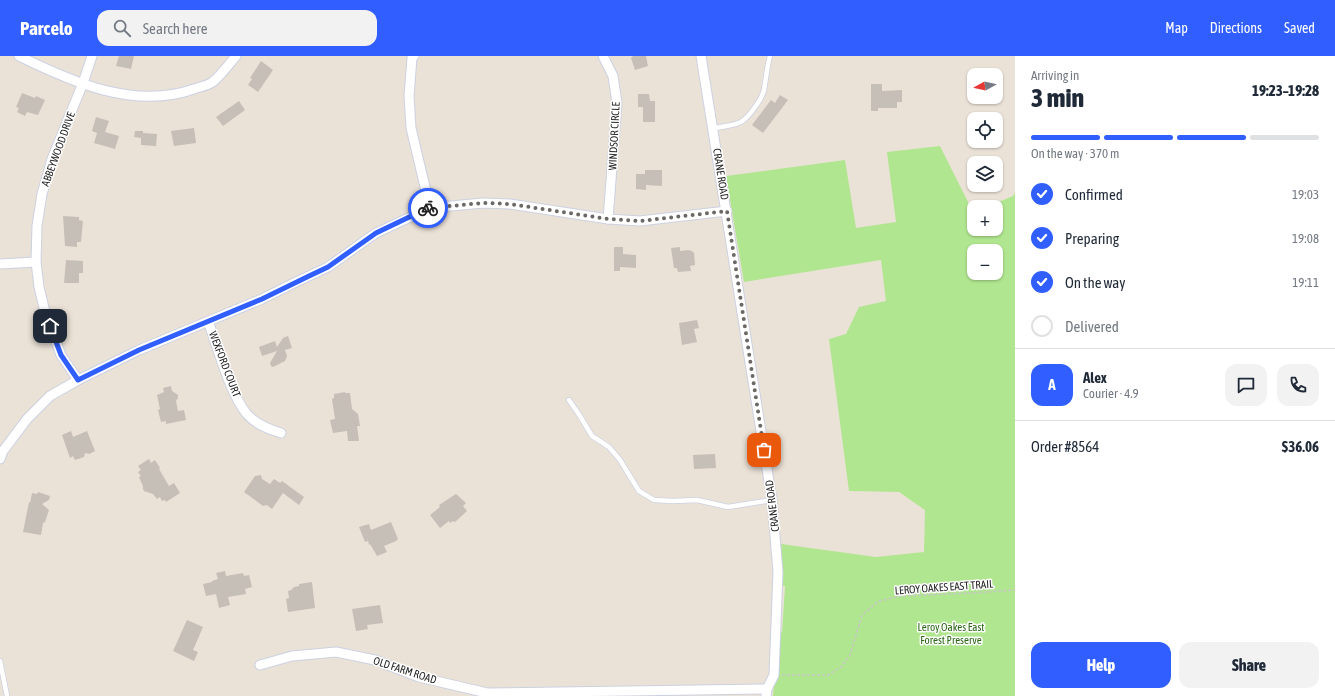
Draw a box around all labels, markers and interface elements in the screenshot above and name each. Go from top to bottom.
search box [97,10,377,46]
text: Parcelo [20,17,73,39]
icon: search [111,17,133,39]
text: Search here [143,20,208,37]
text: Map [1165,20,1188,36]
text: Directions [1210,20,1262,36]
text: Saved [1284,20,1315,36]
north arrow [967,68,1003,104]
map controls [967,68,1003,280]
text: Arriving in [1031,68,1079,83]
text: 19:23–19:28 [1252,82,1319,99]
text: 3 min [1031,83,1084,113]
street label: WINDSOR CIRCLE [606,101,622,171]
street label: ABBEYWOOD DRIVE [39,110,77,188]
button: locate [967,112,1003,148]
text: On the way · 370 m [1031,146,1119,161]
street label: CRANE ROAD [711,147,731,201]
button: layers [967,156,1003,192]
icon: check [1031,183,1053,205]
text: Confirmed [1065,186,1123,203]
text: 19:03 [1292,187,1319,202]
courier [408,188,448,228]
icon: bike [417,197,439,219]
button: + [967,200,1003,236]
icon: check [1031,227,1053,249]
text: Preparing [1065,230,1119,247]
text: 19:08 [1292,231,1319,246]
button: − [967,244,1003,280]
icon: check [1031,271,1053,293]
text: On the way [1065,274,1126,291]
text: 19:11 [1292,275,1319,290]
pin [33,309,67,343]
icon: home [39,315,61,337]
text: Delivered [1065,318,1119,335]
street label: WEXFORD COURT [207,329,243,399]
button: chat [1225,364,1267,406]
button: phone [1277,364,1319,406]
text: Alex [1083,369,1107,386]
text: A [1048,376,1056,393]
text: Courier · 4.9 [1083,386,1139,401]
pin [747,433,781,467]
text: Order #8564 [1031,438,1099,455]
text: $36.06 [1282,438,1319,455]
icon: bag [753,439,775,461]
street label: CRANE ROAD [763,480,781,532]
street label: LEROY OAKES EAST TRAIL [894,578,994,596]
park label: Leroy Oakes East Forest Preserve [918,621,985,646]
button: Help [1031,642,1171,688]
button: Share [1179,642,1319,688]
street label: OLD FARM ROAD [372,654,438,686]

